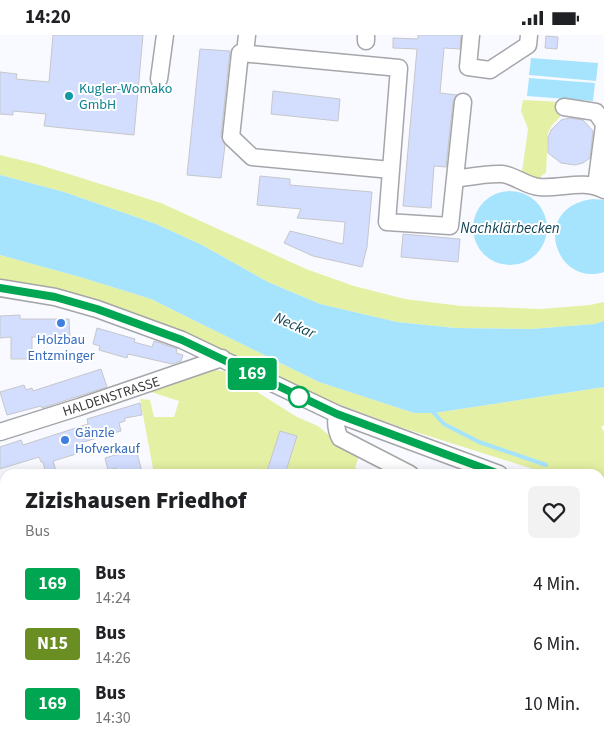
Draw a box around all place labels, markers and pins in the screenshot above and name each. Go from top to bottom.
place label: Kugler-Womako GmbH [79,79,172,115]
marker: Kugler-Womako GmbH [63,90,75,102]
marker: Holzbau Entzminger [55,317,67,329]
place label: Holzbau Entzminger [27,330,95,366]
unlabelled marker [288,386,310,408]
place label: Gänzle Hofverkauf [75,423,141,459]
marker: Gänzle Hofverkauf [59,434,71,446]

